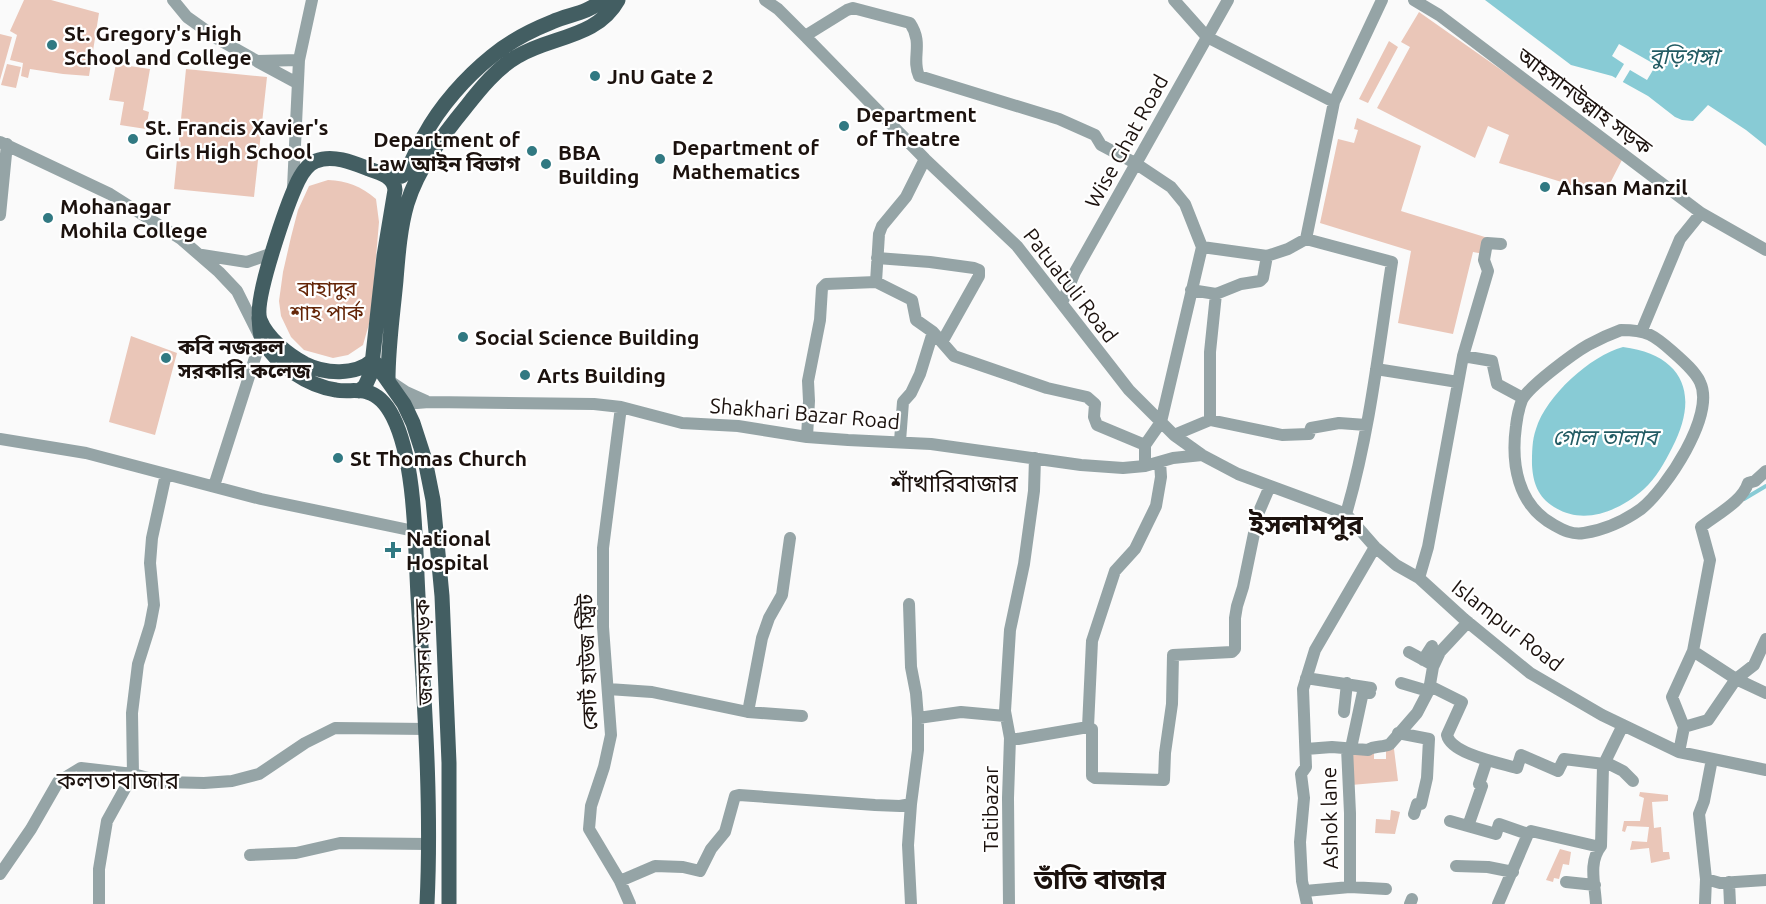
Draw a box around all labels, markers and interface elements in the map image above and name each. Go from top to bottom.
place label: St. Gregory's High School and College [64,21,252,69]
marker: St. Gregory's High School and College [45,38,59,52]
street label: আহসানউল্লাহ সড়ক [1512,42,1658,160]
water label: বুড়িগঙ্গা [1649,43,1723,70]
place label: JnU Gate 2 [607,64,713,88]
marker: JnU Gate 2 [588,69,602,83]
street label: Wise Ghat Road [1079,70,1173,212]
place label: Department of Theatre [856,102,977,150]
place label: St. Francis Xavier's Girls High School [145,115,329,163]
marker: Department of Theatre [837,119,851,133]
place label: Department of Law আইন বিভাগ [367,127,521,175]
marker: St. Francis Xavier's Girls High School [126,132,140,146]
place label: Department of Mathematics [672,135,819,183]
place label: BBA Building [558,140,639,188]
marker: Department of Law আইন বিভাগ [525,144,539,158]
marker: Department of Mathematics [653,152,667,166]
marker: BBA Building [539,157,553,171]
place label: Ahsan Manzil [1557,175,1688,199]
marker: Ahsan Manzil [1538,180,1552,194]
place label: Mohanagar Mohila College [60,194,208,242]
marker: Mohanagar Mohila College [41,211,55,225]
street label: Patuatuli Road [1019,223,1123,347]
park label: বাহাদুর শাহ পার্ক [289,276,365,324]
place label: Social Science Building [475,325,699,349]
marker: Social Science Building [456,330,470,344]
place label: কবি নজরুল সরকারি কলেজ [177,334,312,382]
marker: কবি নজরুল সরকারি কলেজ [159,351,173,365]
place label: Arts Building [537,363,666,387]
marker: Arts Building [518,368,532,382]
street label: Shakhari Bazar Road [709,393,901,433]
water label: গোল তালাব [1553,424,1661,449]
place label: St Thomas Church [350,446,527,470]
marker: St Thomas Church [331,451,345,465]
district label: শাঁখারিবাজার [889,470,1019,497]
district label: ইসলামপুর [1248,509,1363,542]
place label: National Hospital [406,526,491,574]
marker: National Hospital [384,541,402,559]
street label: Islampur Road [1448,574,1568,676]
street label: কোর্ট হাউজ স্ট্রিট [572,593,601,731]
street label: জনসন সড়ক [409,597,437,707]
street label: Tatibazar [978,766,1002,852]
street label: Ashok lane [1316,766,1342,870]
district label: কলতাবাজার [56,767,180,794]
district label: তাঁতি বাজার [1033,864,1167,894]

